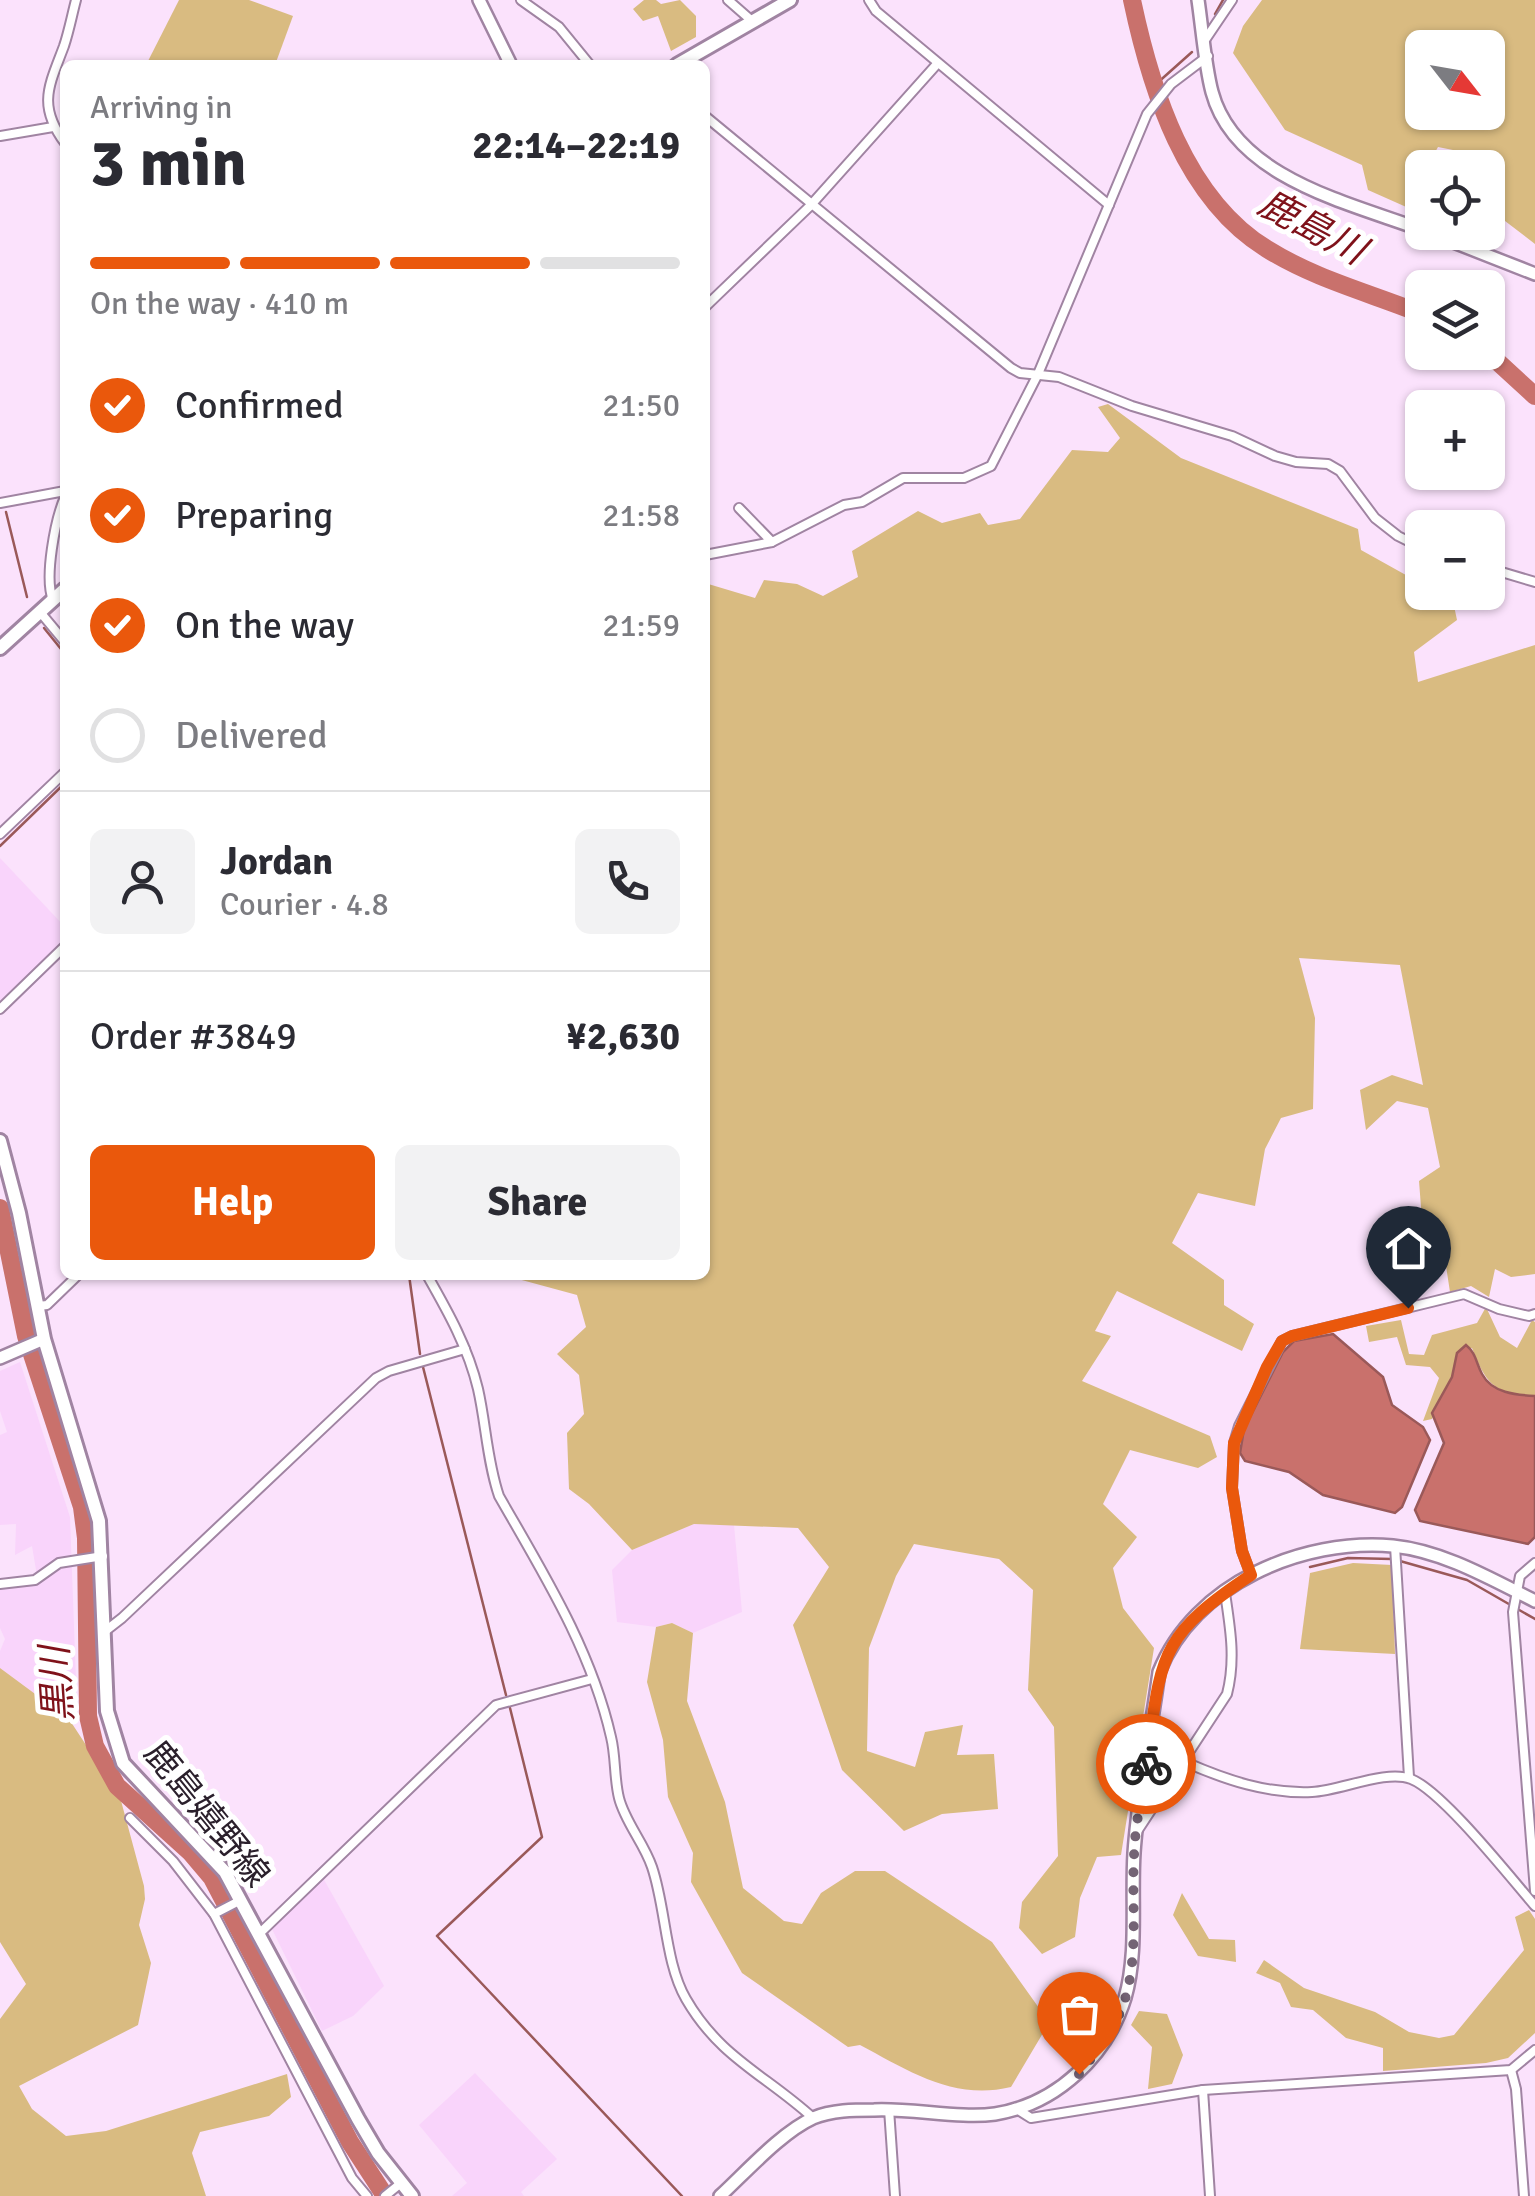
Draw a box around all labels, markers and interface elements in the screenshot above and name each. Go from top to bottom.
north arrow [1405,30,1505,130]
map controls [1405,30,1505,610]
text: Arriving in [90,88,232,127]
text: 22:14–22:19 [472,122,680,169]
text: 3 min [90,124,247,204]
button: locate [1405,150,1505,250]
water label: 鹿島川 [1251,179,1377,276]
button: layers [1405,270,1505,370]
text: On the way · 410 m [90,284,349,323]
icon: check [90,378,145,433]
text: Confirmed [175,382,344,429]
text: 21:50 [602,386,680,425]
button: + [1405,390,1505,490]
icon: check [90,488,145,543]
text: Preparing [175,492,333,539]
text: 21:58 [602,496,680,535]
button: − [1405,510,1505,610]
icon: check [90,598,145,653]
text: On the way [175,602,354,649]
text: 21:59 [602,606,680,645]
text: Delivered [175,712,328,759]
button: person [90,829,195,934]
button: phone [575,829,680,934]
text: Jordan [220,838,333,885]
text: Courier · 4.8 [220,885,389,924]
text: Order #3849 [90,1013,297,1060]
text: ¥2,630 [566,1013,680,1060]
button: Help [90,1145,375,1260]
button: Share [395,1145,680,1260]
pin [1366,1206,1451,1309]
icon: home [1381,1221,1436,1276]
water label: 黒川 [31,1640,83,1724]
courier [1096,1714,1196,1814]
street label: 鹿島嬉野線 [135,1732,279,1896]
icon: bike [1119,1737,1174,1792]
pin [1037,1972,1122,2075]
icon: bag [1052,1987,1107,2042]

